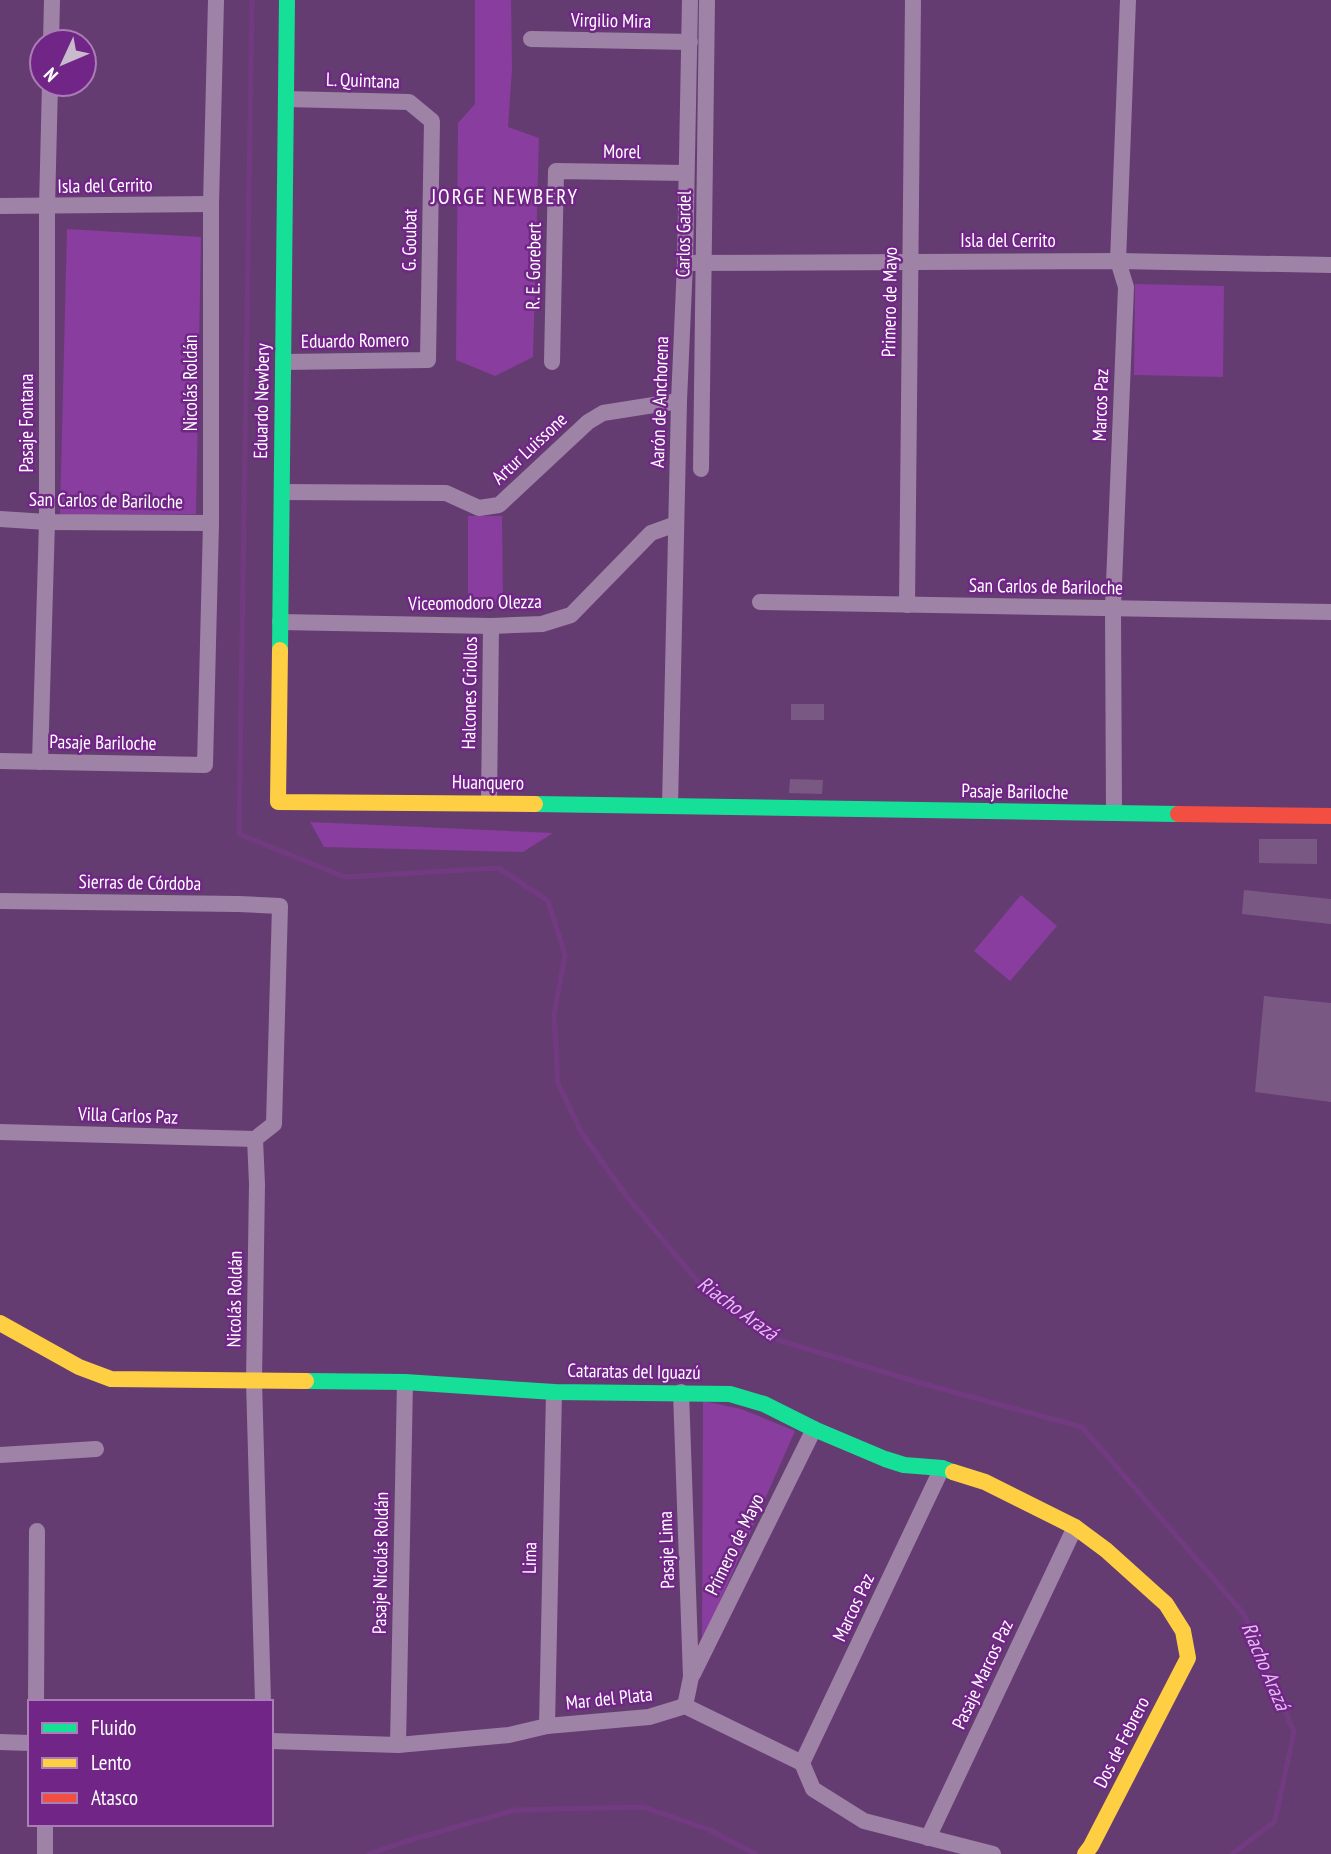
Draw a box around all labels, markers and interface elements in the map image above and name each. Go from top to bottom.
street label: Virgilio Mira [570,7,651,33]
north arrow [28,28,98,98]
text: N [39,63,63,87]
street label: L. Quintana [326,67,400,93]
street label: Morel [603,139,642,163]
street label: Isla del Cerrito [57,172,153,198]
district label: JORGE NEWBERY [430,183,579,210]
street label: Carlos Gardel [670,190,696,278]
street label: G. Goubat [396,208,422,271]
street label: R. E. Gorebert [520,221,546,310]
street label: Isla del Cerrito [960,228,1056,252]
street label: Primero de Mayo [876,247,902,357]
street label: Eduardo Romero [301,327,409,353]
street label: Nicolás Roldán [178,335,202,431]
street label: Aarón de Anchorena [645,336,673,468]
street label: Eduardo Newbery [248,342,274,459]
street label: Marcos Paz [1087,368,1113,442]
street label: Pasaje Fontana [14,374,38,472]
street label: Artur Luissone [486,407,572,489]
street label: San Carlos de Bariloche [29,487,183,513]
street label: San Carlos de Bariloche [969,573,1123,599]
street label: Viceomodoro Olezza [407,589,542,615]
street label: Halcones Criollos [456,636,482,750]
street label: Pasaje Bariloche [49,729,157,755]
street label: Huanquero [452,769,524,795]
street label: Pasaje Bariloche [961,778,1069,804]
street label: Sierras de Córdoba [79,869,201,895]
street label: Villa Carlos Paz [76,1101,179,1129]
street label: Nicolás Roldán [221,1250,247,1348]
water label: Riacho Arazá [693,1270,785,1347]
street label: Cataratas del Iguazú [567,1358,701,1384]
street label: Primero de Mayo [699,1489,769,1599]
street label: Pasaje Nicolás Roldán [367,1492,393,1634]
street label: Pasaje Lima [653,1511,679,1589]
street label: Lima [517,1542,541,1574]
street label: Marcos Paz [827,1569,879,1645]
street label: Pasaje Marcos Paz [946,1615,1018,1733]
water label: Riacho Arazá [1235,1618,1297,1715]
street label: Mar del Plata [565,1682,653,1714]
street label: Dos de Febrero [1088,1692,1154,1792]
legend [28,1700,273,1826]
text: Fluido [91,1714,136,1741]
text: Lento [91,1749,131,1776]
text: Atasco [91,1784,138,1811]

